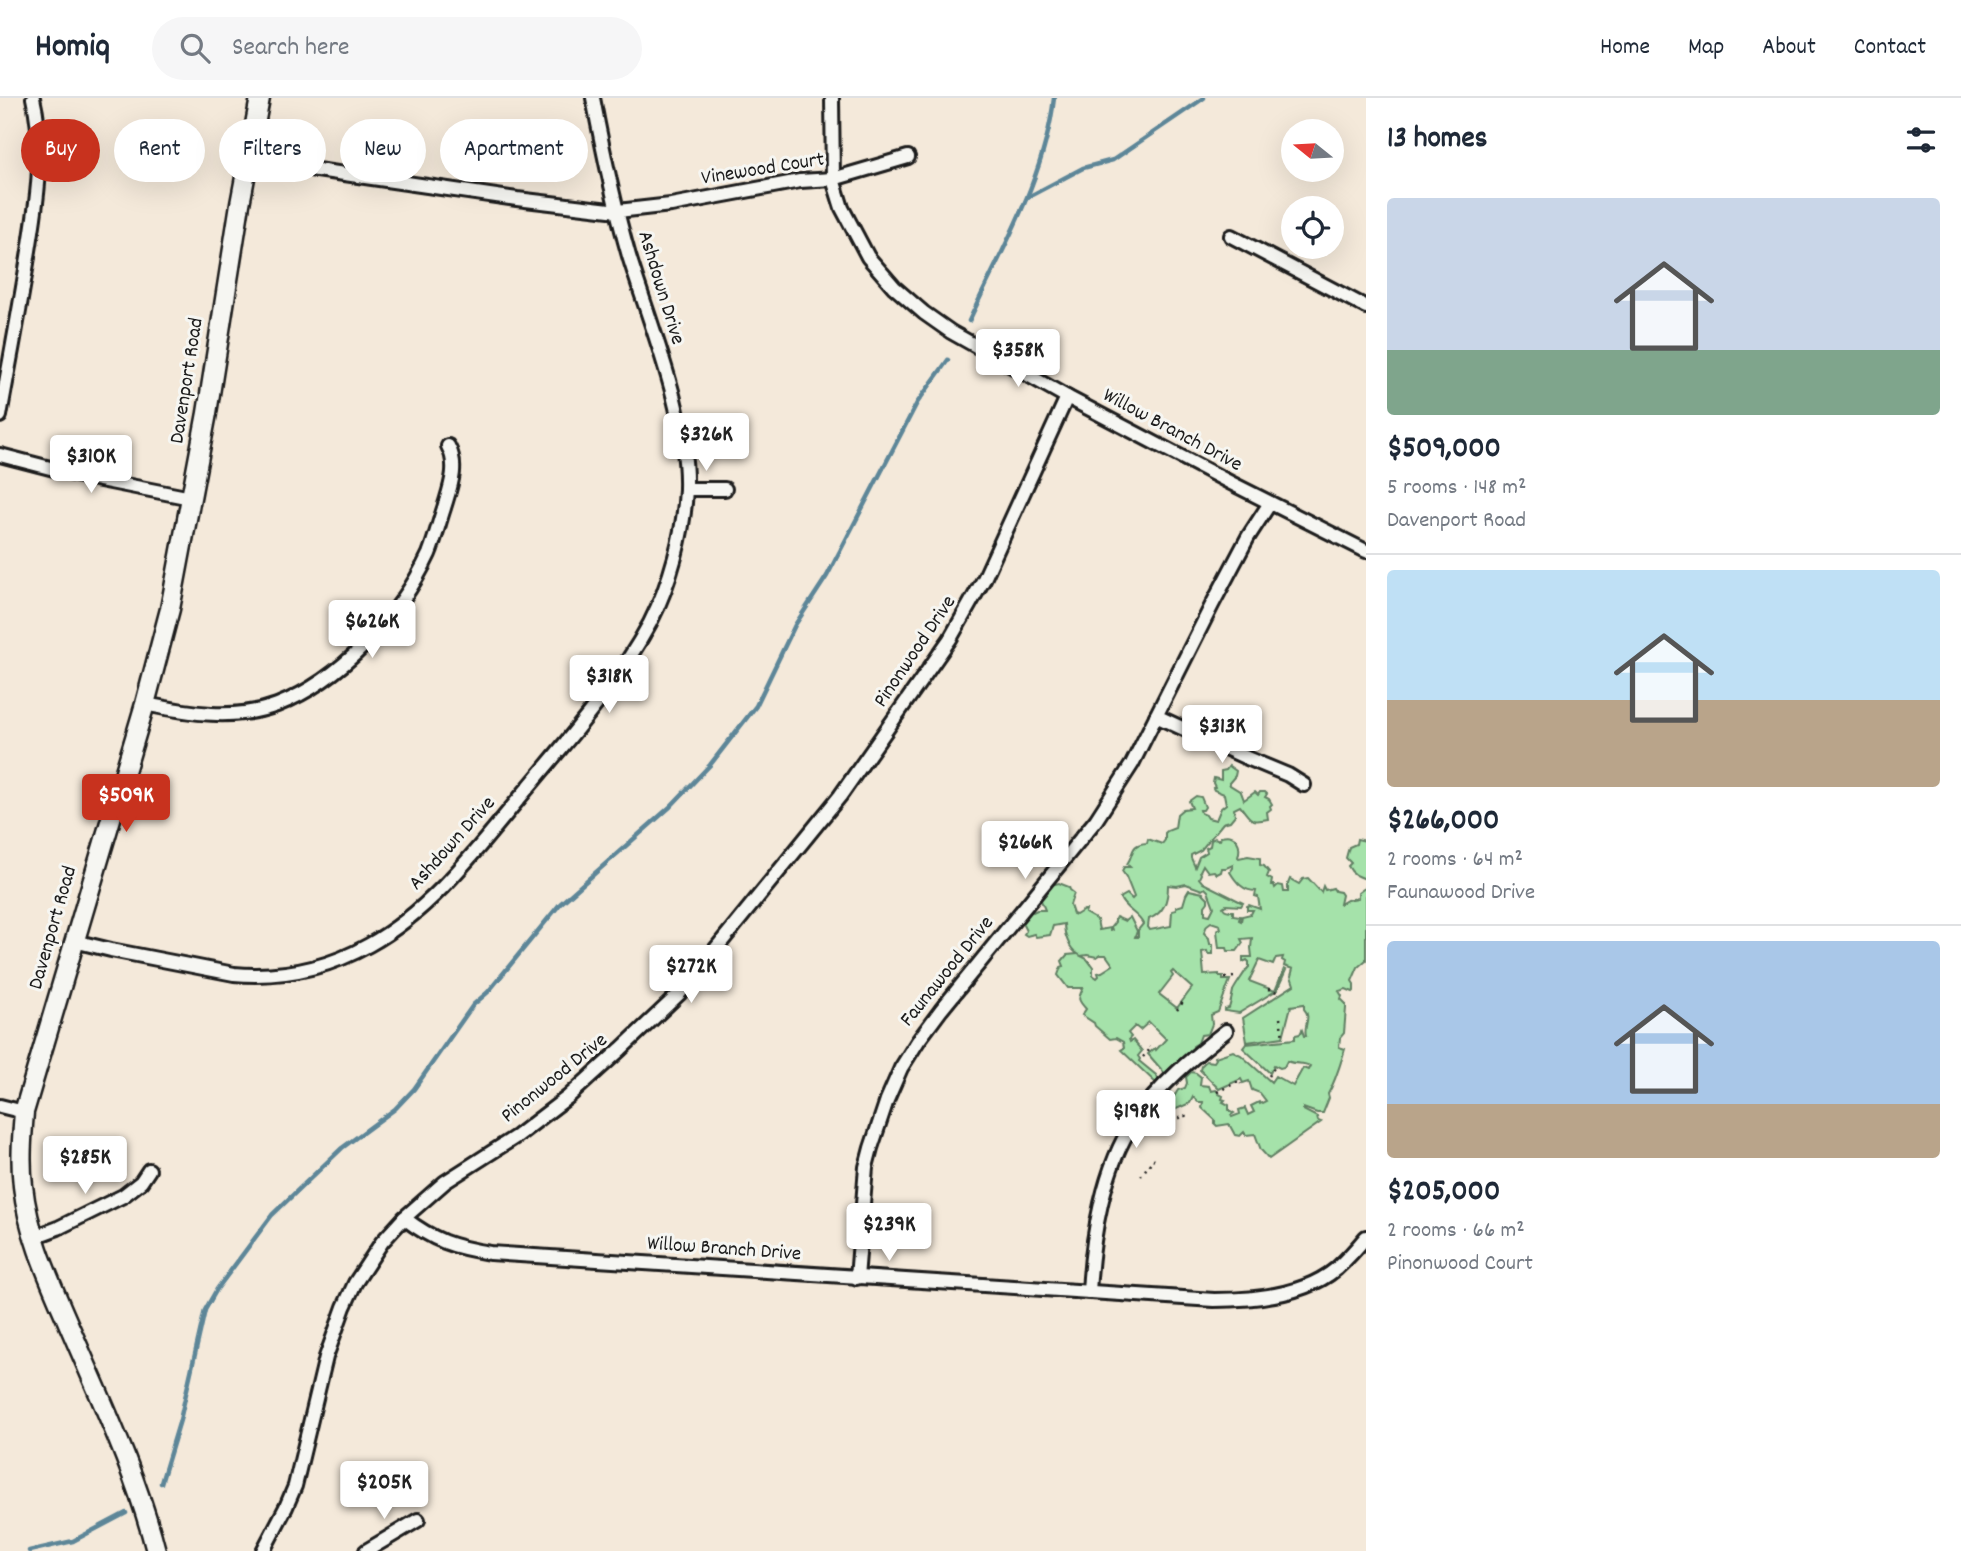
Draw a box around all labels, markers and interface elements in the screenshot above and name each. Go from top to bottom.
search box [152,17,642,80]
text: Homiq [35,25,110,72]
icon: search [176,29,214,67]
text: Search here [232,30,349,67]
text: Home [1600,31,1650,65]
text: Map [1688,31,1724,65]
text: About [1762,31,1816,65]
text: Contact [1854,31,1926,65]
chip: Buy [21,119,100,182]
chip: Rent [114,119,205,182]
chip: Filters [219,119,326,182]
chip: New [340,119,426,182]
chip: Apartment [440,119,588,182]
north arrow [1281,119,1344,182]
map controls [1281,119,1344,259]
text: 13 homes [1387,119,1487,162]
icon: filters [1902,121,1940,159]
street label: Vinewood Court [699,145,827,195]
button: locate [1281,196,1344,259]
street label: Ashdown Drive [628,227,692,349]
icon: home [1601,243,1727,369]
street label: Davenport Road [163,316,213,446]
pin: $358K [969,330,1067,389]
text: $358K [992,335,1044,368]
street label: Willow Branch Drive [1097,382,1247,480]
pin: $326K [657,414,755,473]
text: $326K [679,419,733,452]
text: $509,000 [1387,429,1501,472]
pin: $310K [42,436,140,495]
text: $310K [66,441,116,474]
text: 5 rooms · 148 m² [1387,472,1526,505]
text: Davenport Road [1387,505,1526,538]
street label: Pinonwood Drive [867,590,965,714]
pin: $626K [323,601,421,660]
text: $626K [345,606,399,639]
icon: home [1601,615,1727,741]
pin: $318K [560,656,658,715]
text: $318K [586,661,632,694]
pin: $313K [1173,706,1271,765]
text: $313K [1198,711,1246,744]
pin: $509K [77,774,175,834]
text: $509K [98,780,154,813]
street label: Ashdown Drive [402,790,504,898]
text: $266,000 [1387,801,1499,844]
pin: $266K [976,822,1074,881]
text: $266K [998,827,1052,860]
text: 2 rooms · 64 m² [1387,844,1523,877]
street label: Davenport Road [22,863,86,993]
text: Faunawood Drive [1387,877,1535,910]
street label: Faunawood Drive [894,910,1002,1034]
pin: $272K [642,946,740,1005]
text: $272K [665,951,717,984]
icon: home [1601,986,1727,1112]
street label: Pinonwood Drive [495,1027,615,1131]
pin: $198K [1087,1090,1185,1150]
text: $198K [1112,1096,1160,1129]
pin: $285K [36,1136,134,1196]
text: $285K [59,1142,111,1175]
text: $205,000 [1387,1172,1500,1215]
pin: $239K [840,1204,938,1263]
text: $239K [862,1209,916,1242]
text: 2 rooms · 66 m² [1387,1215,1525,1248]
street label: Willow Branch Drive [646,1230,802,1270]
text: Pinonwood Court [1387,1248,1533,1281]
pin: $205K [335,1462,433,1521]
text: $205K [356,1467,412,1500]

